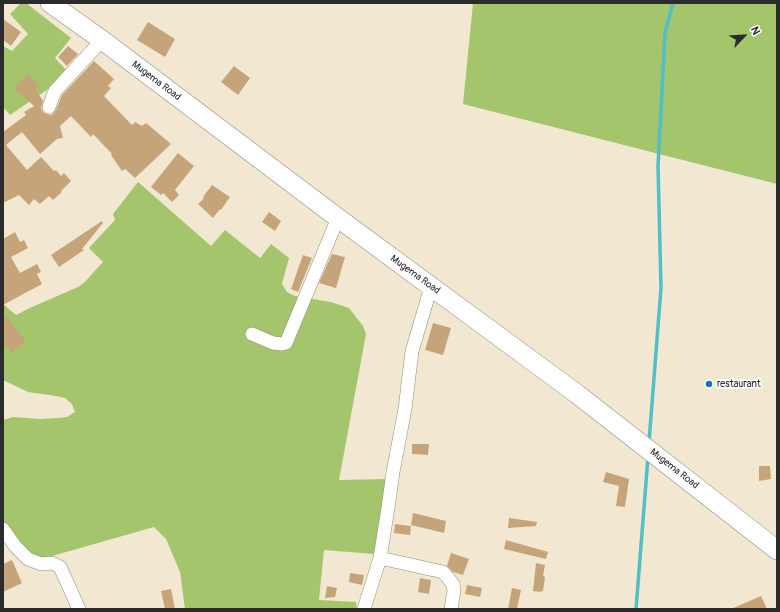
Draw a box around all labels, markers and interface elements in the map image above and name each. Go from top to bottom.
north arrow [724,16,764,56]
text: N [748,25,763,37]
street label: Mugema Road [129,59,183,103]
street label: Mugema Road [388,253,442,297]
place label: restaurant [717,378,761,390]
marker: restaurant [704,379,714,389]
street label: Mugema Road [647,446,701,492]

